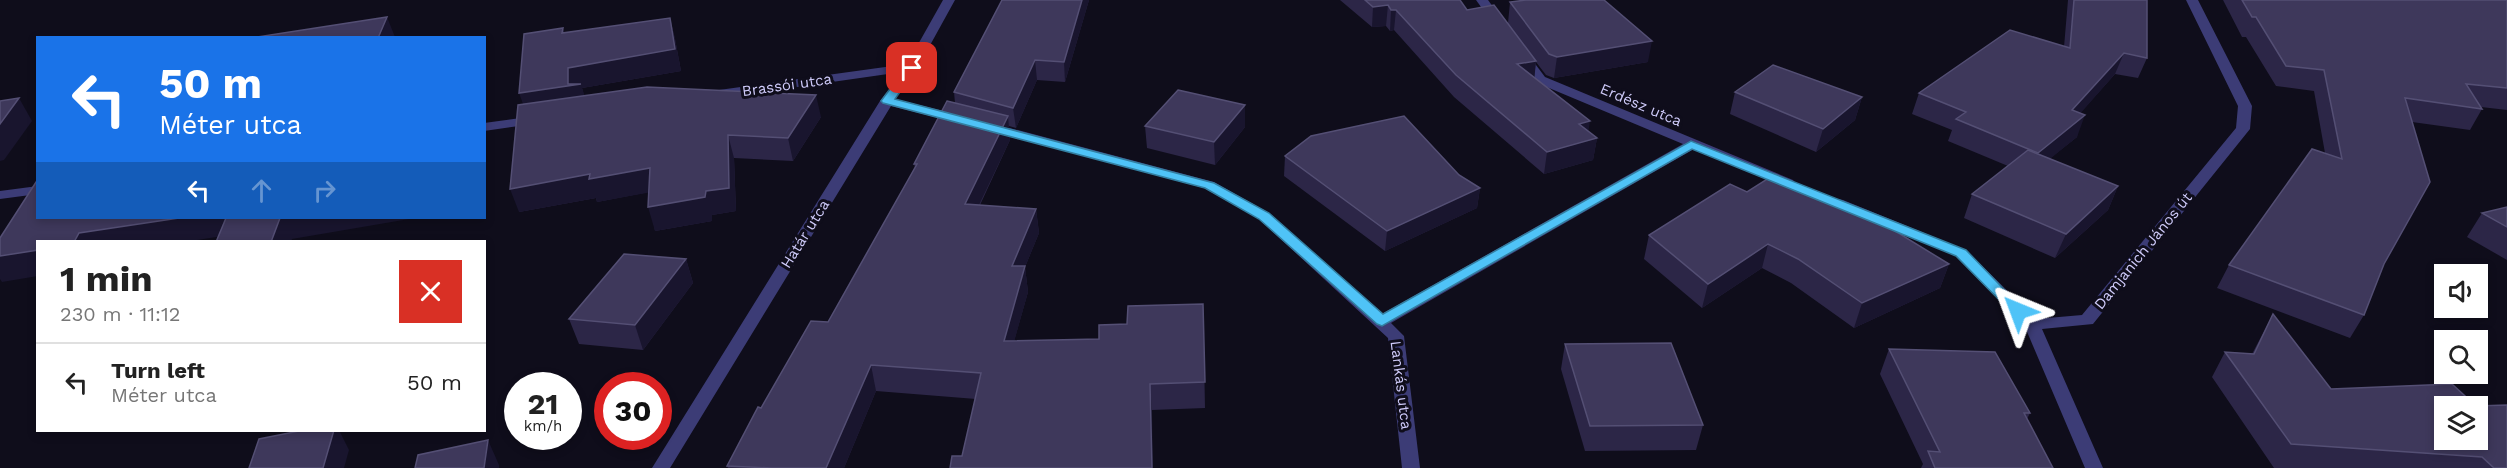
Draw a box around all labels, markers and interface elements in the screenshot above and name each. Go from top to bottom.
pin [886,42,937,93]
icon: arrive [895,51,928,84]
text: 50 m [159,59,262,108]
icon: left [60,60,138,138]
street label: Brassói utca [741,70,834,100]
street label: Erdész utca [1597,80,1685,130]
text: Méter utca [159,109,302,141]
icon: left [182,174,215,207]
icon: ahead [245,174,278,207]
icon: right [308,174,341,207]
street label: Damjanich János út [2090,188,2196,313]
street label: Határ utca [777,196,833,272]
text: 1 min [60,258,152,300]
button: close [399,260,462,323]
map controls [2434,264,2488,450]
button: sound [2434,264,2488,318]
position arrow [1986,279,2050,343]
text: 230 m · 11:12 [60,302,180,326]
button: search [2434,330,2488,384]
street label: Lankás utca [1387,340,1415,431]
text: Turn left [111,358,205,383]
icon: left [60,366,93,399]
text: 50 m [407,370,462,395]
speed limit sign: 30 [594,372,672,450]
text: Méter utca [111,383,217,407]
text: 21 [528,386,558,421]
button: layers [2434,396,2488,450]
text: km/h [524,417,562,435]

